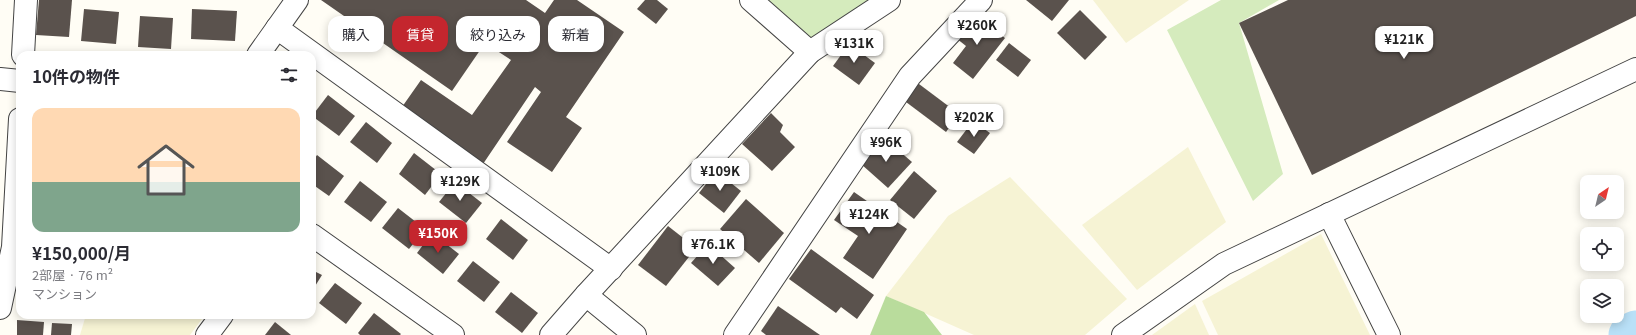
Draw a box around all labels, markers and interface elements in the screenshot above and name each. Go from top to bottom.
pin: ¥260K [949,12,1005,46]
text: ¥260K [957,15,997,34]
chip: 購入 [328,16,384,52]
chip: 賃貸 [392,16,448,52]
chip: 絞り込み [456,16,540,52]
chip: 新着 [548,16,604,52]
pin: ¥121K [1376,26,1432,60]
text: ¥121K [1384,29,1424,48]
pin: ¥131K [826,30,882,64]
text: ¥131K [834,33,874,52]
text: 10件の物件 [32,63,120,88]
icon: filters [278,64,300,86]
pin: ¥202K [946,104,1002,138]
text: ¥202K [954,107,994,126]
pin: ¥96K [862,129,910,163]
text: ¥96K [870,132,902,151]
icon: home [130,134,202,206]
pin: ¥109K [692,158,748,192]
text: ¥109K [700,161,740,180]
pin: ¥129K [432,168,488,202]
text: ¥129K [440,171,480,190]
north arrow [1580,175,1624,219]
map controls [1580,175,1624,323]
pin: ¥124K [841,201,897,235]
text: ¥124K [849,204,889,223]
pin: ¥150K [410,220,466,254]
text: ¥150K [418,223,458,242]
button: locate [1580,227,1624,271]
pin: ¥76.1K [680,231,746,265]
text: ¥76.1K [691,234,735,253]
text: ¥150,000/月 [32,240,131,265]
text: 2部屋 · 76 m² [32,265,113,284]
button: layers [1580,279,1624,323]
text: マンション [32,284,97,303]

